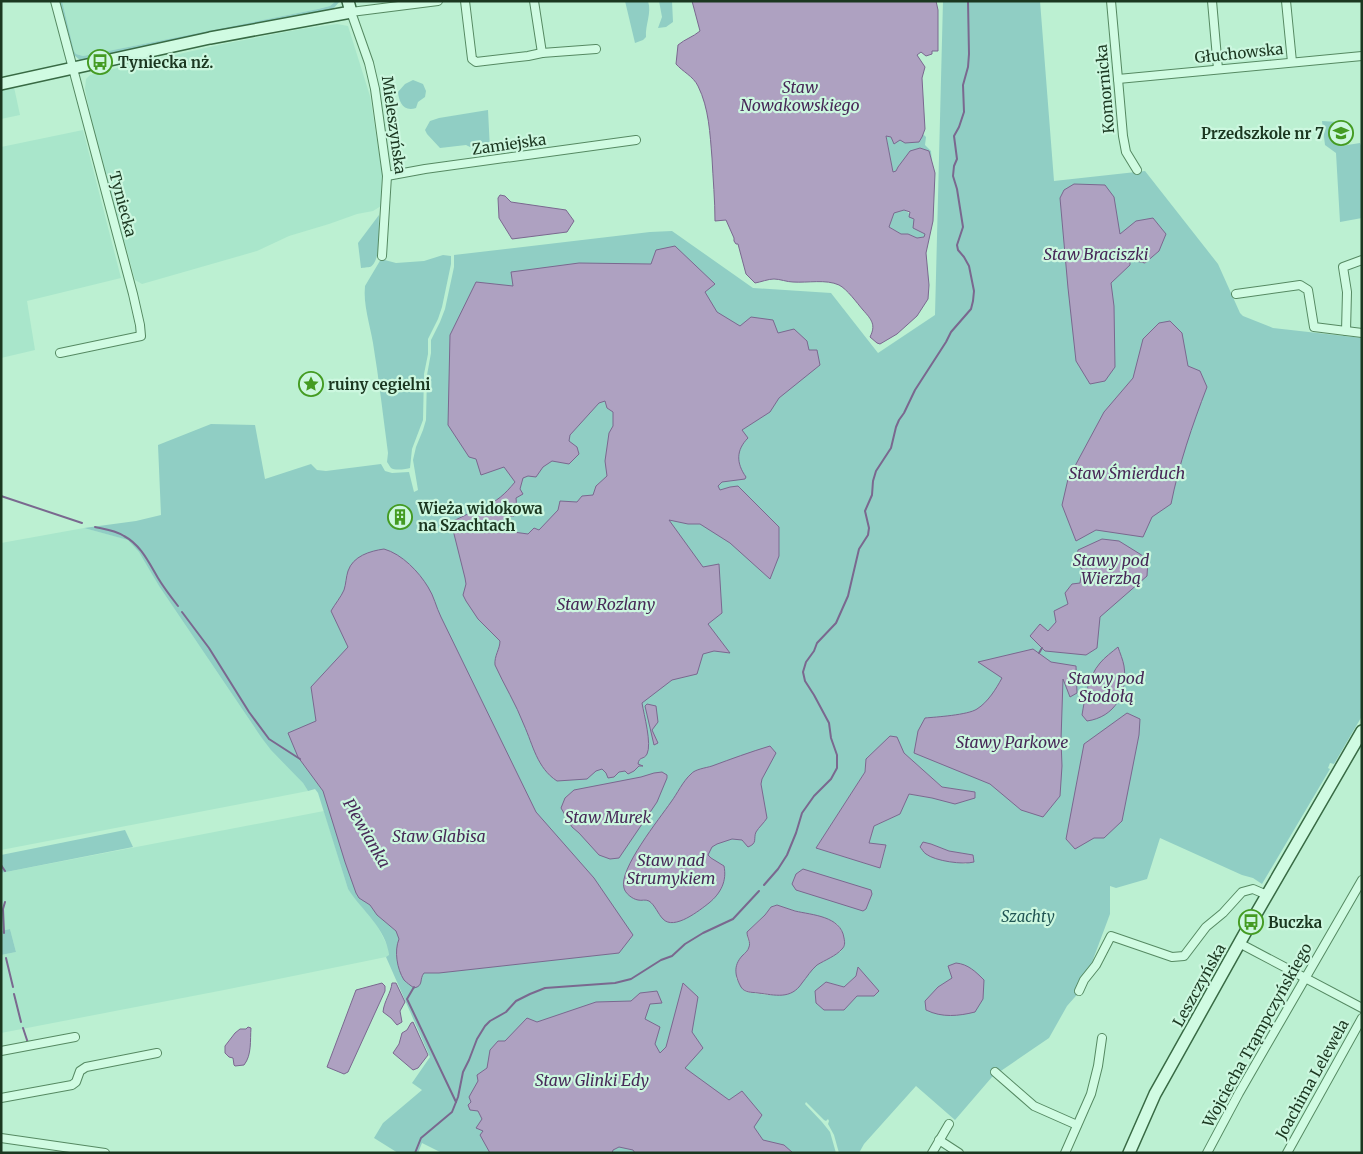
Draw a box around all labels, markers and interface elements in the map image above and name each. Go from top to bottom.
street label: Głuchowska [1194,39,1284,67]
street label: Komornicka [1092,44,1118,134]
bus stop icon: Tyniecka nż. [87,49,113,75]
place label: Tyniecka nż. [118,53,213,72]
street label: Mieleszyńska [378,75,410,175]
water label: Staw Nowakowskiego [740,77,860,115]
school or university icon: Przedszkole nr 7 [1328,120,1354,146]
place label: Przedszkole nr 7 [1201,124,1324,143]
street label: Zamiejska [471,129,547,159]
street label: Tyniecka [105,169,141,239]
water label: Staw Braciszki [1044,244,1149,264]
place icon: ruiny cegielni [298,371,324,397]
place label: ruiny cegielni [328,375,430,394]
water label: Staw Śmierduch [1069,463,1185,483]
place label: Wieża widokowa na Szachtach [417,499,543,535]
building icon: Wieża widokowa na Szachtach [387,504,413,530]
water label: Stawy pod Wierzbą [1073,550,1150,588]
water label: Staw Rozlany [557,594,656,614]
water label: Stawy pod Stodołą [1068,668,1145,706]
water label: Stawy Parkowe [956,732,1068,752]
water label: Plewianka [339,795,395,871]
water label: Staw Murek [565,807,651,827]
water label: Staw Glabisa [392,826,486,846]
water label: Staw nad Strumykiem [626,850,716,888]
park label: Szachty [1001,907,1055,926]
bus stop icon: Buczka [1238,909,1264,935]
place label: Buczka [1268,913,1323,932]
street label: Wojciecha Trąmpczyńskiego [1198,939,1316,1131]
street label: Leszczyńska [1168,940,1230,1030]
street label: Joachima Lelewela [1271,1016,1353,1143]
water label: Staw Glinki Edy [535,1070,649,1090]

